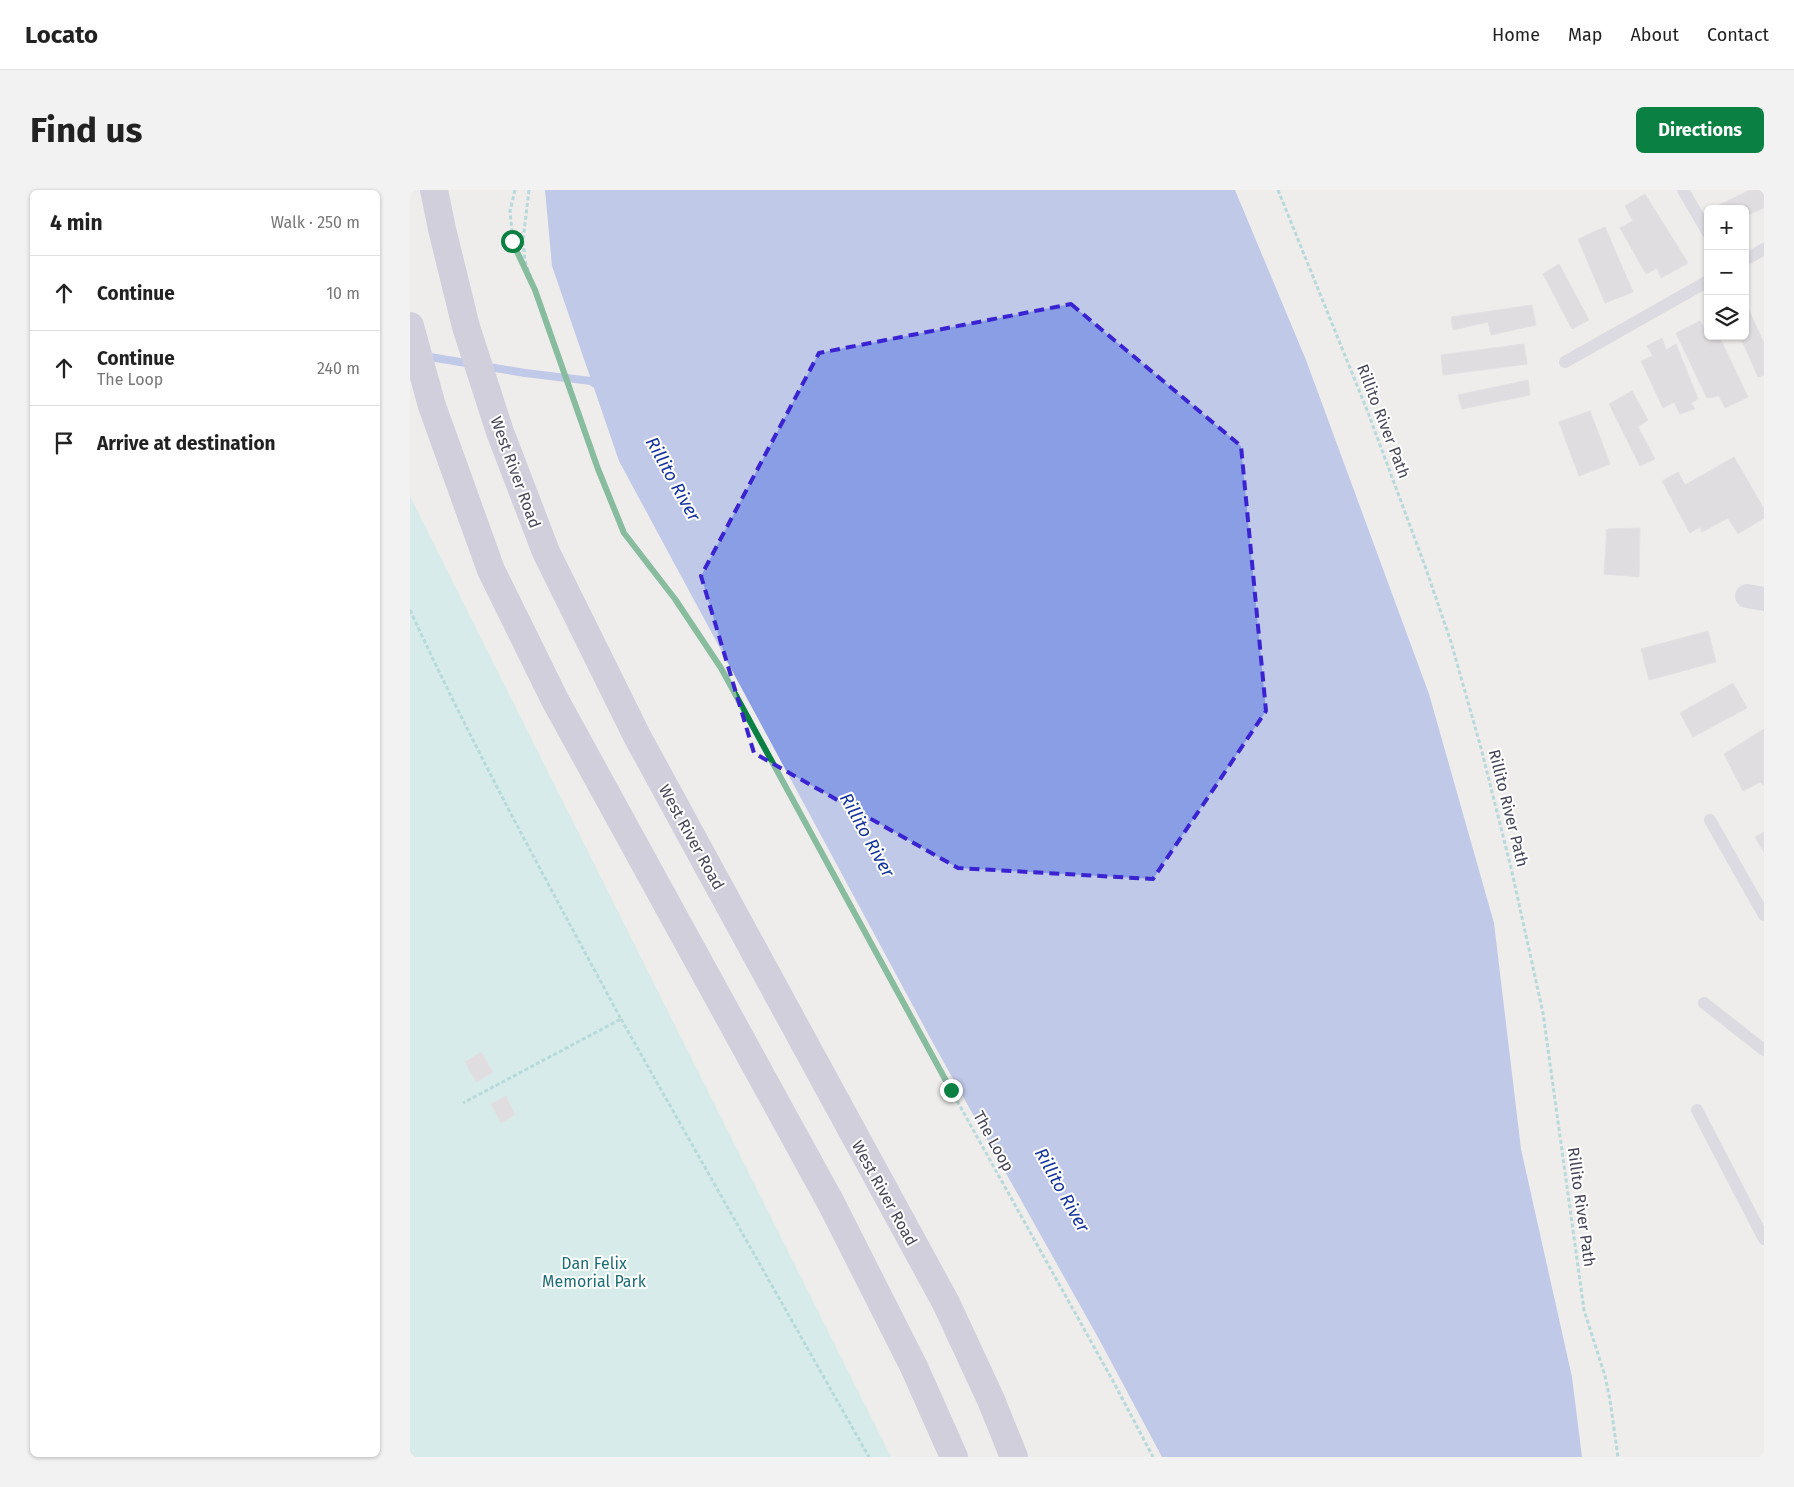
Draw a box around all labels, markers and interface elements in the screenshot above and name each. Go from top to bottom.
text: Locato [25,21,98,49]
text: Home [1492,24,1540,46]
text: Map [1568,24,1602,46]
text: About [1630,24,1679,46]
text: Contact [1707,24,1769,46]
button: Directions [1636,107,1764,153]
text: Find us [30,109,142,151]
map controls [1704,205,1749,340]
button: + [1704,205,1749,250]
text: 4 min [50,210,103,236]
text: Walk · 250 m [271,213,360,232]
route start [501,230,524,253]
button: − [1704,250,1749,295]
icon: ahead [50,279,78,307]
text: Continue [97,282,175,305]
text: 10 m [326,284,360,303]
button: layers [1704,295,1749,340]
text: Continue [97,347,175,370]
icon: ahead [50,354,78,382]
text: 240 m [317,359,360,378]
street label: Rillito River Path [1353,361,1414,481]
text: The Loop [97,370,163,389]
street label: West River Road [487,414,545,531]
icon: arrive [50,429,78,457]
text: Arrive at destination [97,432,276,455]
water label: Rillito River [641,433,706,526]
street label: Rillito River Path [1485,747,1532,869]
street label: West River Road [655,781,728,893]
water label: Rillito River [835,789,900,882]
route end [940,1079,963,1102]
street label: The Loop [969,1108,1018,1175]
street label: West River Road [848,1137,921,1249]
water label: Rillito River [1030,1144,1095,1237]
street label: Rillito River Path [1564,1146,1599,1268]
park label: Dan Felix Memorial Park [542,1254,647,1291]

